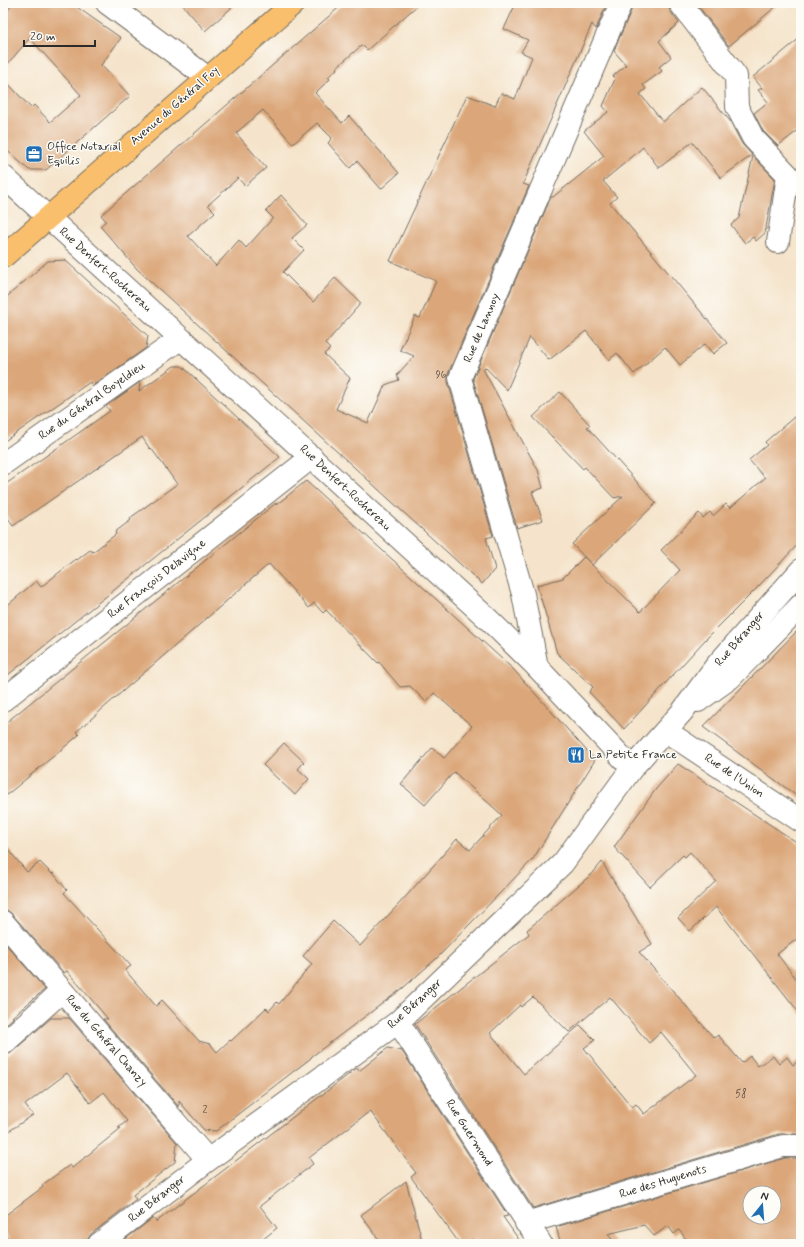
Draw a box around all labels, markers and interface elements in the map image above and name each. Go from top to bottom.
scale bar [24,22,95,48]
text: 20 m [30,29,56,45]
street label: Avenue du Général Foy [127,63,223,149]
place label: Office Notarial Equilis [47,139,121,169]
office icon: Office Notarial Equilis [24,144,44,164]
street label: Rue Denfert-Rochereau [55,224,155,316]
street label: Rue de Lannoy [460,291,504,365]
street label: Rue du Général Boyeldieu [36,358,149,444]
house number: 96 [436,369,447,382]
street label: Rue Denfert-Rochereau [296,442,394,535]
street label: Rue François Delavigne [104,535,210,623]
street label: Rue Béranger [712,608,768,670]
restaurant icon: La Petite France [566,745,586,765]
place label: La Petite France [589,747,677,763]
street label: Rue de l'Union [701,750,767,802]
street label: Rue Béranger [384,975,446,1033]
street label: Rue du Général Chanzy [62,992,150,1090]
house number: 58 [735,1087,747,1101]
street label: Rue Guermond [441,1097,497,1169]
house number: 2 [203,1104,208,1117]
street label: Rue des Huguenots [617,1161,709,1203]
street label: Rue Béranger [125,1172,189,1226]
north arrow [742,1185,782,1225]
text: N [759,1189,770,1204]

